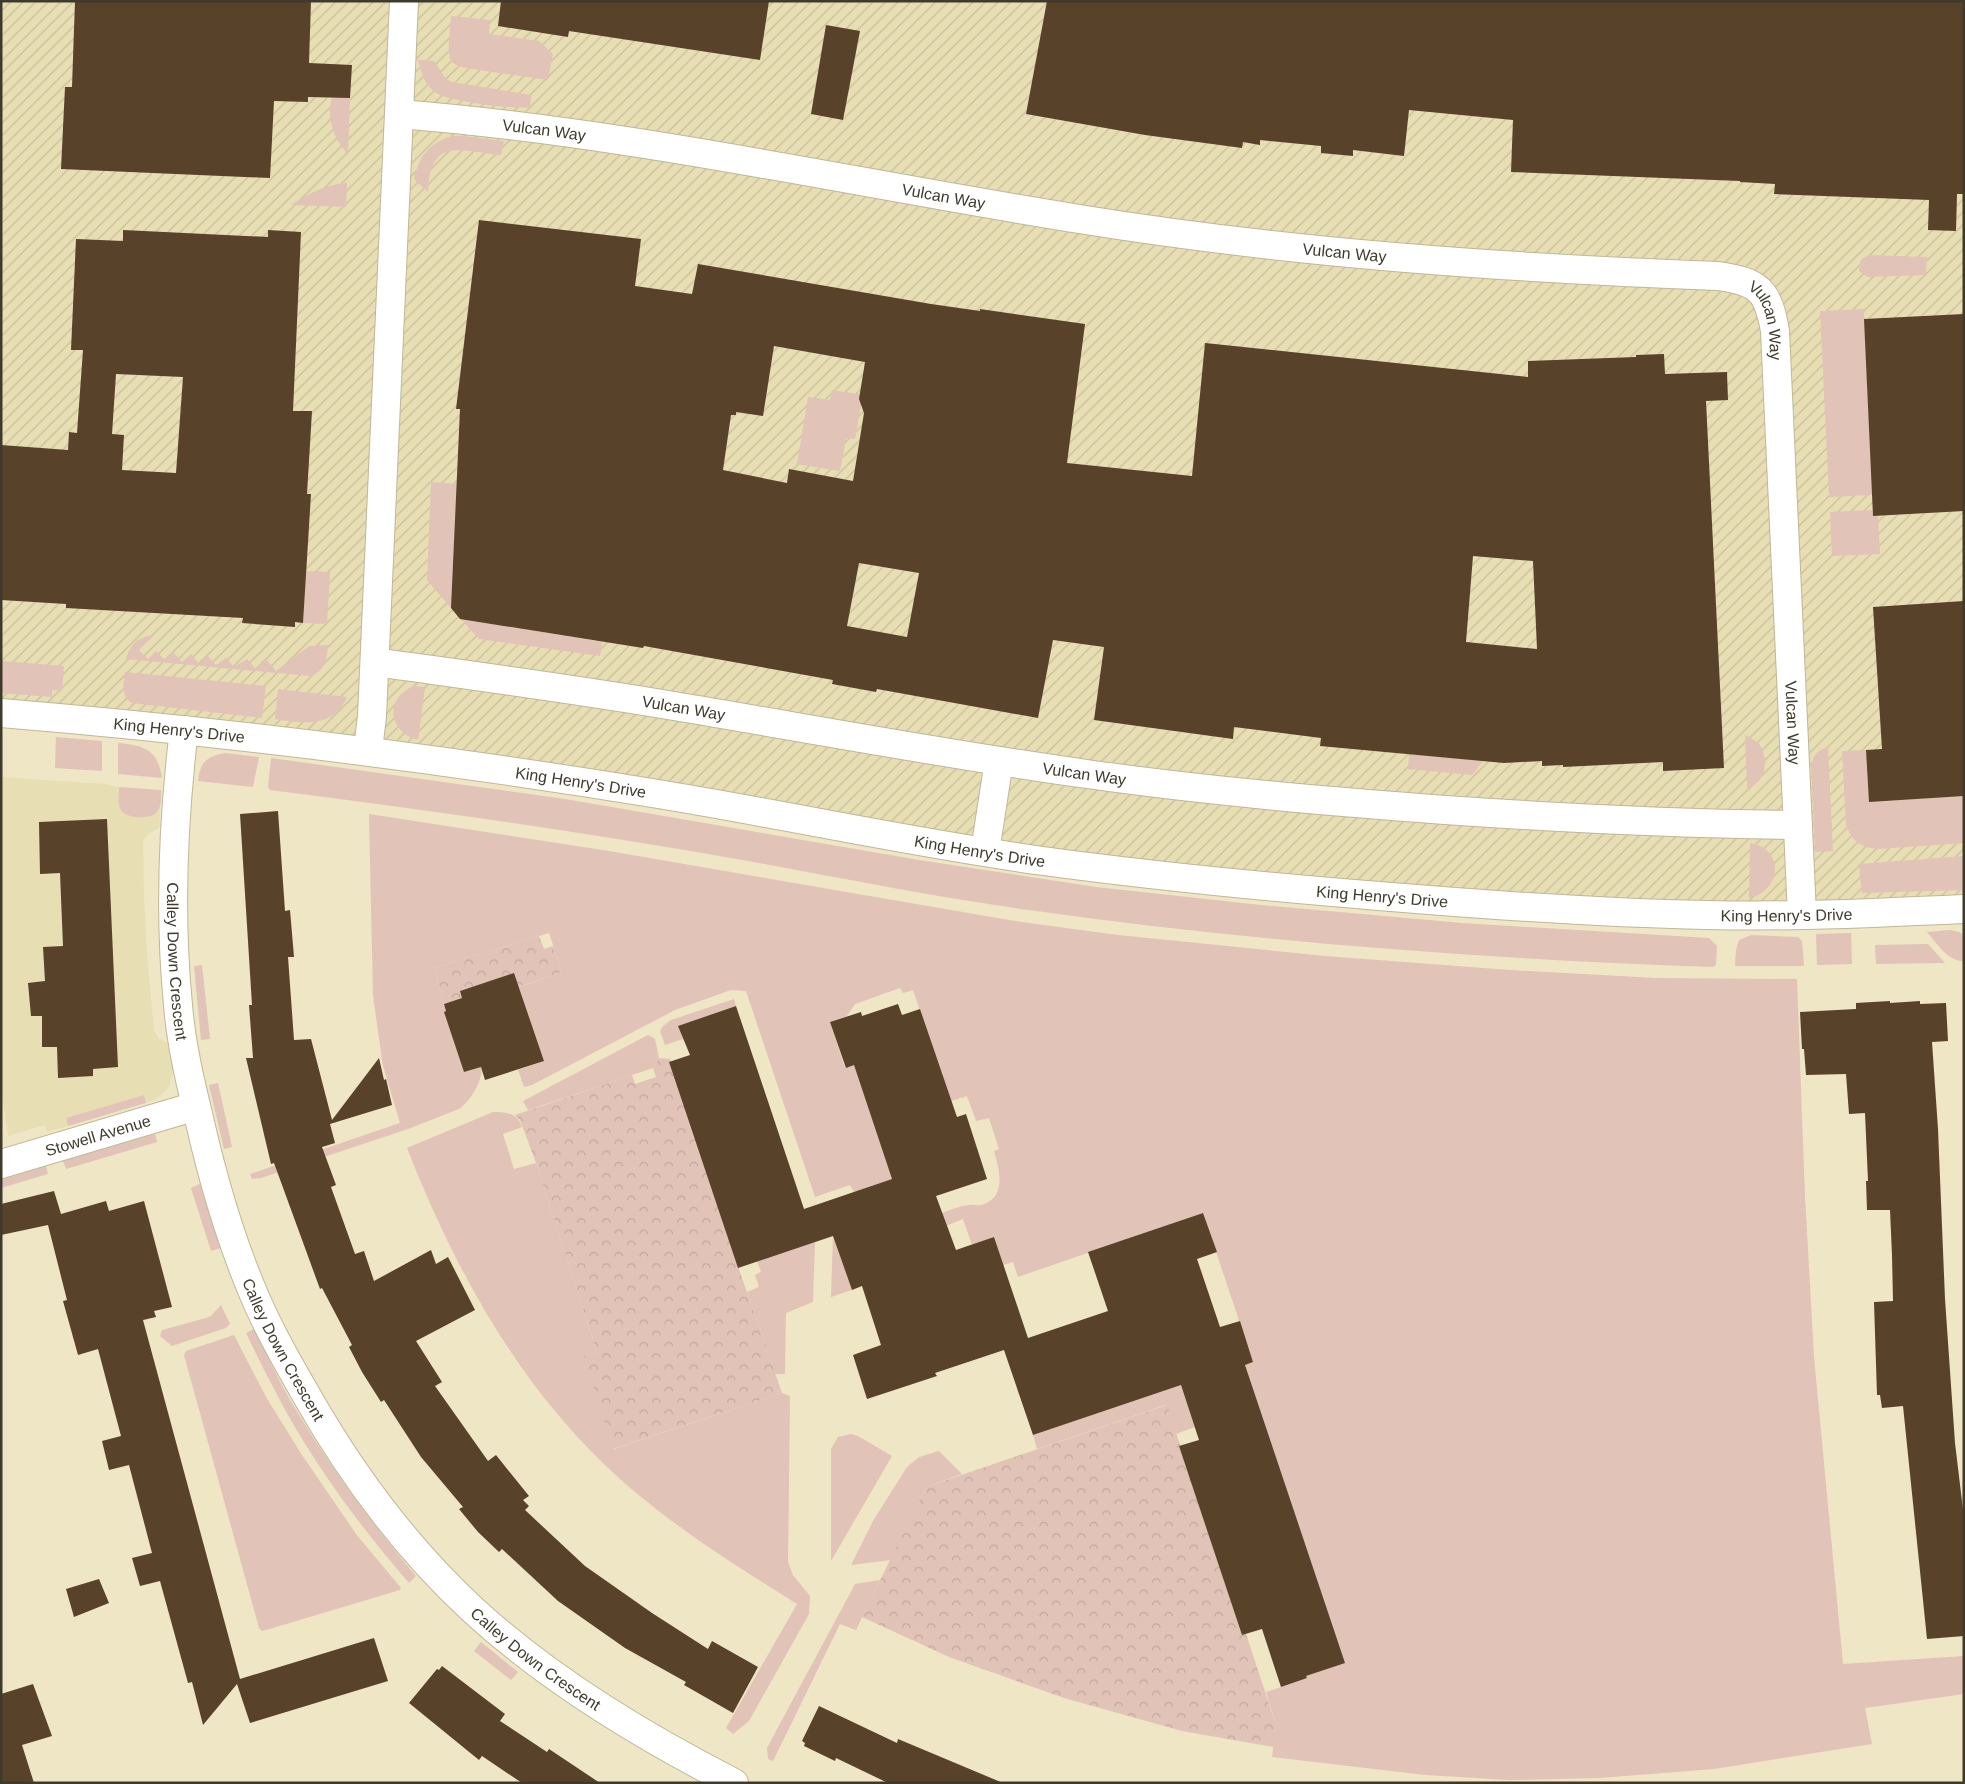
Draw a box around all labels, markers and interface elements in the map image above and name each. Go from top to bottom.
street label: Vulcan Way [501,116,587,144]
street label: Vulcan Way [901,180,987,212]
street label: Vulcan Way [1302,240,1387,265]
street label: Vulcan Way [1746,277,1785,361]
street label: Vulcan Way [1783,680,1804,765]
street label: Vulcan Way [641,692,727,723]
street label: King Henry's Drive [113,715,246,745]
street label: Vulcan Way [1041,759,1127,788]
street label: King Henry's Drive [514,764,647,800]
street label: King Henry's Drive [913,832,1046,870]
street label: Calley Down Crescent [165,882,191,1042]
street label: King Henry's Drive [1316,882,1449,910]
street label: King Henry's Drive [1720,905,1853,924]
street label: Stowell Avenue [43,1111,153,1159]
street label: Calley Down Crescent [240,1276,328,1424]
street label: Calley Down Crescent [468,1604,604,1714]

